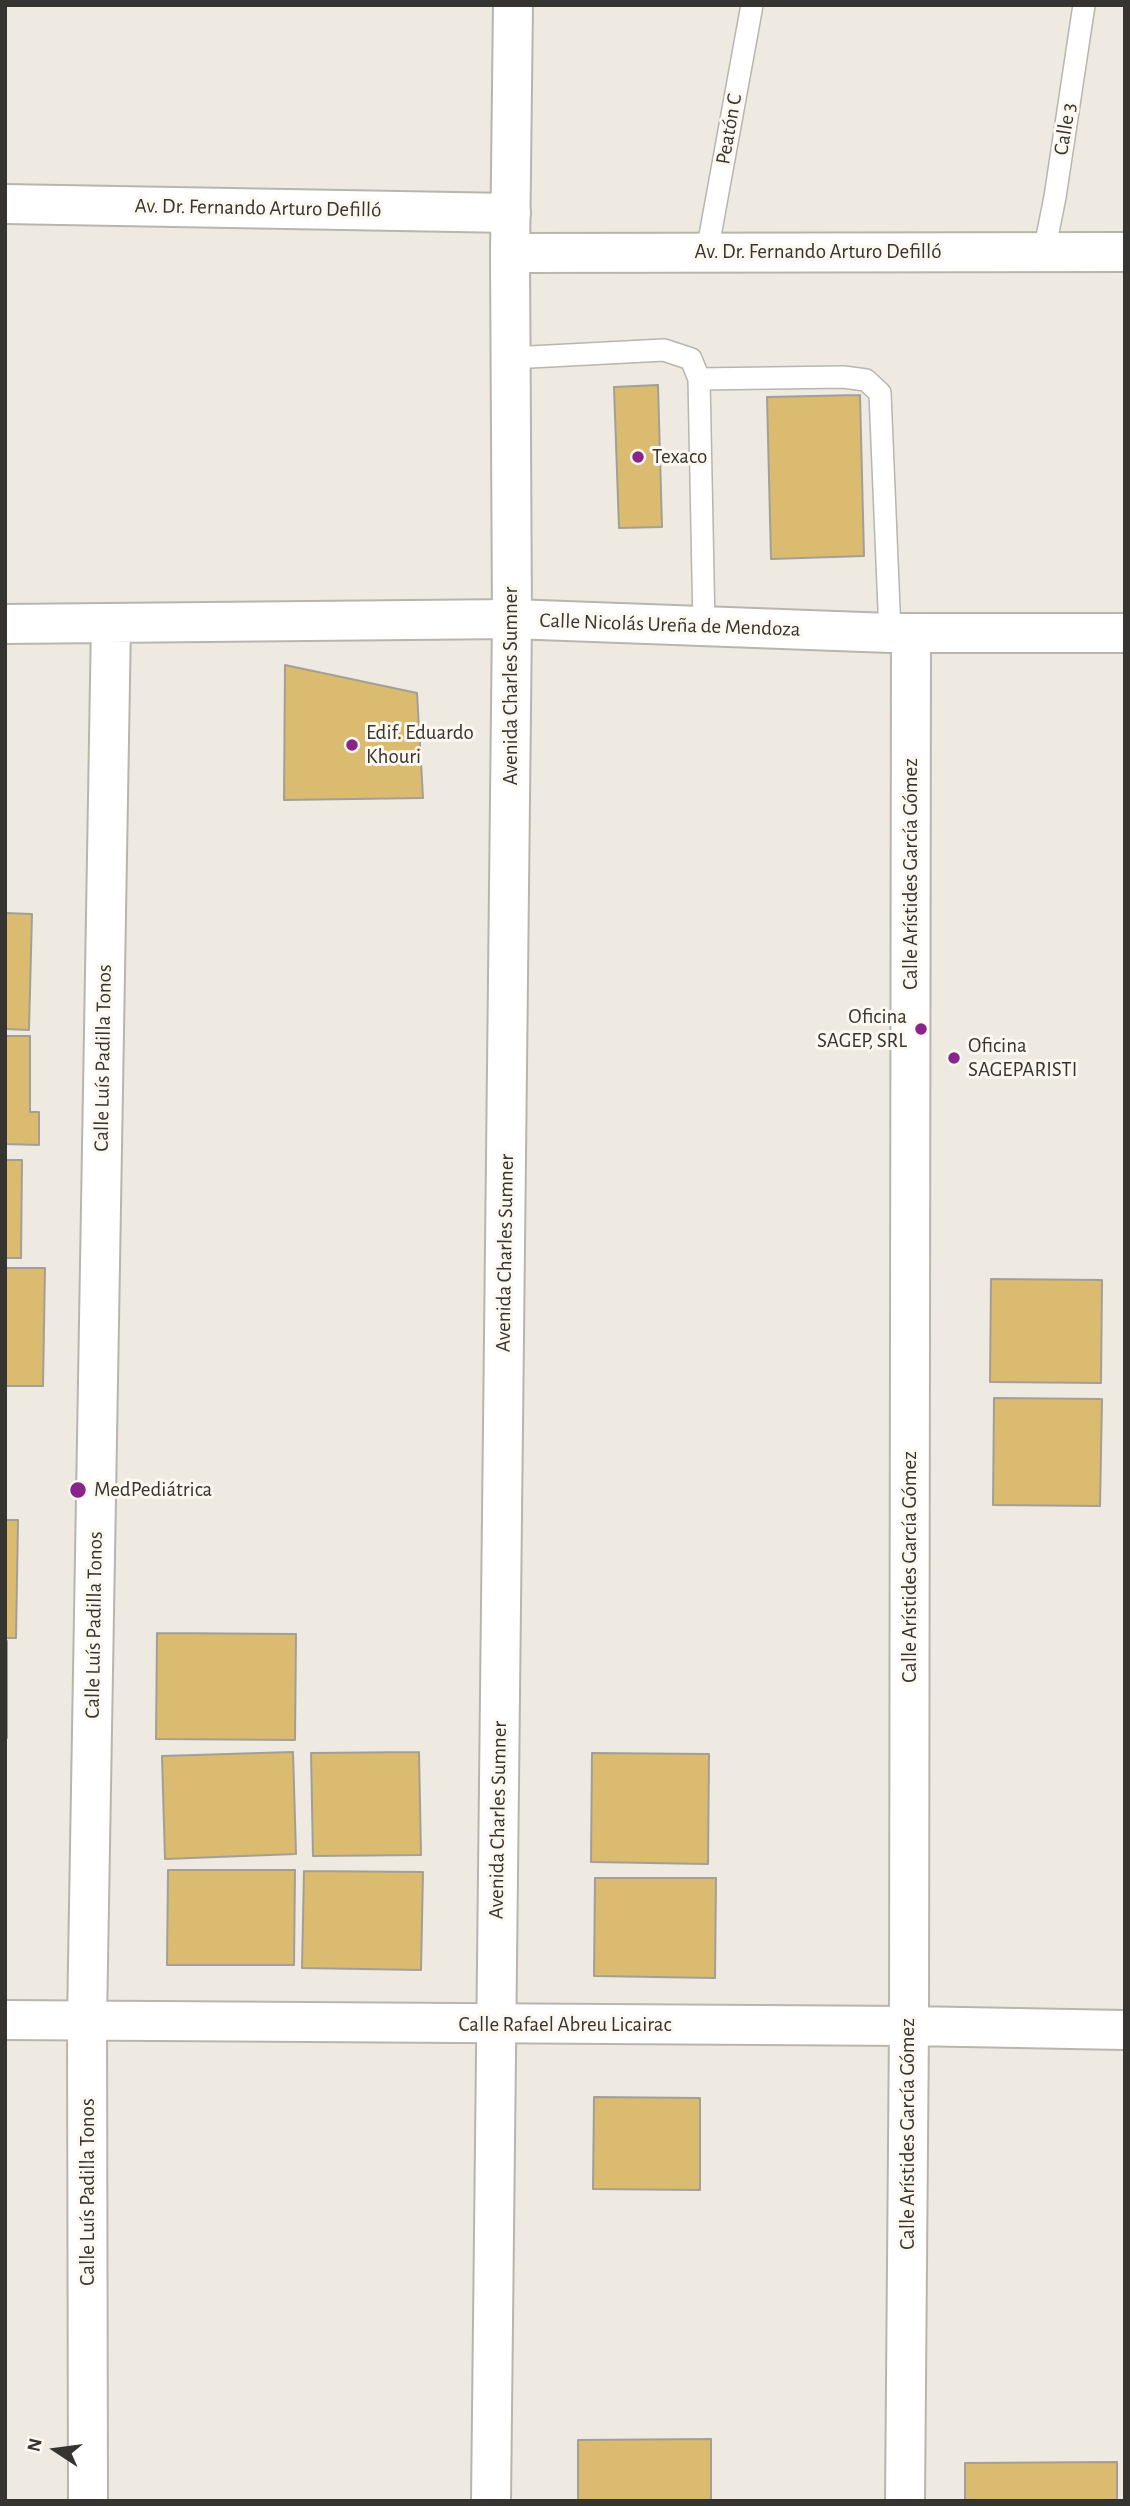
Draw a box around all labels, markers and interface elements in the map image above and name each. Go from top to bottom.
street label: Peatón C [710,92,748,166]
street label: Calle 3 [1048,101,1082,157]
street label: Av. Dr. Fernando Arturo Defilló [134,193,382,223]
street label: Av. Dr. Fernando Arturo Defilló [695,239,941,265]
place label: Texaco [652,444,707,470]
marker: Texaco [630,449,646,465]
street label: Avenida Charles Sumner [498,587,524,785]
street label: Calle Nicolás Ureña de Mendoza [539,608,801,642]
place label: Edif. Eduardo Khouri [366,720,474,770]
marker: Edif. Eduardo Khouri [344,737,360,753]
street label: Calle Arístides García Gómez [898,758,924,990]
street label: Calle Luís Padilla Tonos [89,964,117,1152]
place label: Oficina SAGEP, SRL [817,1004,907,1054]
marker: Oficina SAGEP, SRL [913,1021,929,1037]
place label: Oficina SAGEPARISTI [968,1033,1077,1083]
marker: Oficina SAGEPARISTI [946,1050,962,1066]
street label: Avenida Charles Sumner [491,1154,519,1352]
street label: Calle Arístides García Gómez [897,1451,923,1683]
place label: MedPediátrica [94,1477,212,1503]
marker: MedPediátrica [68,1480,88,1500]
street label: Calle Luís Padilla Tonos [80,1531,108,1719]
street label: Avenida Charles Sumner [484,1721,512,1919]
street label: Calle Rafael Abreu Licairac [458,2012,672,2038]
street label: Calle Arístides García Gómez [895,2018,921,2250]
street label: Calle Luís Padilla Tonos [75,2098,101,2286]
north arrow [21,2415,91,2485]
text: N [24,2437,46,2454]

